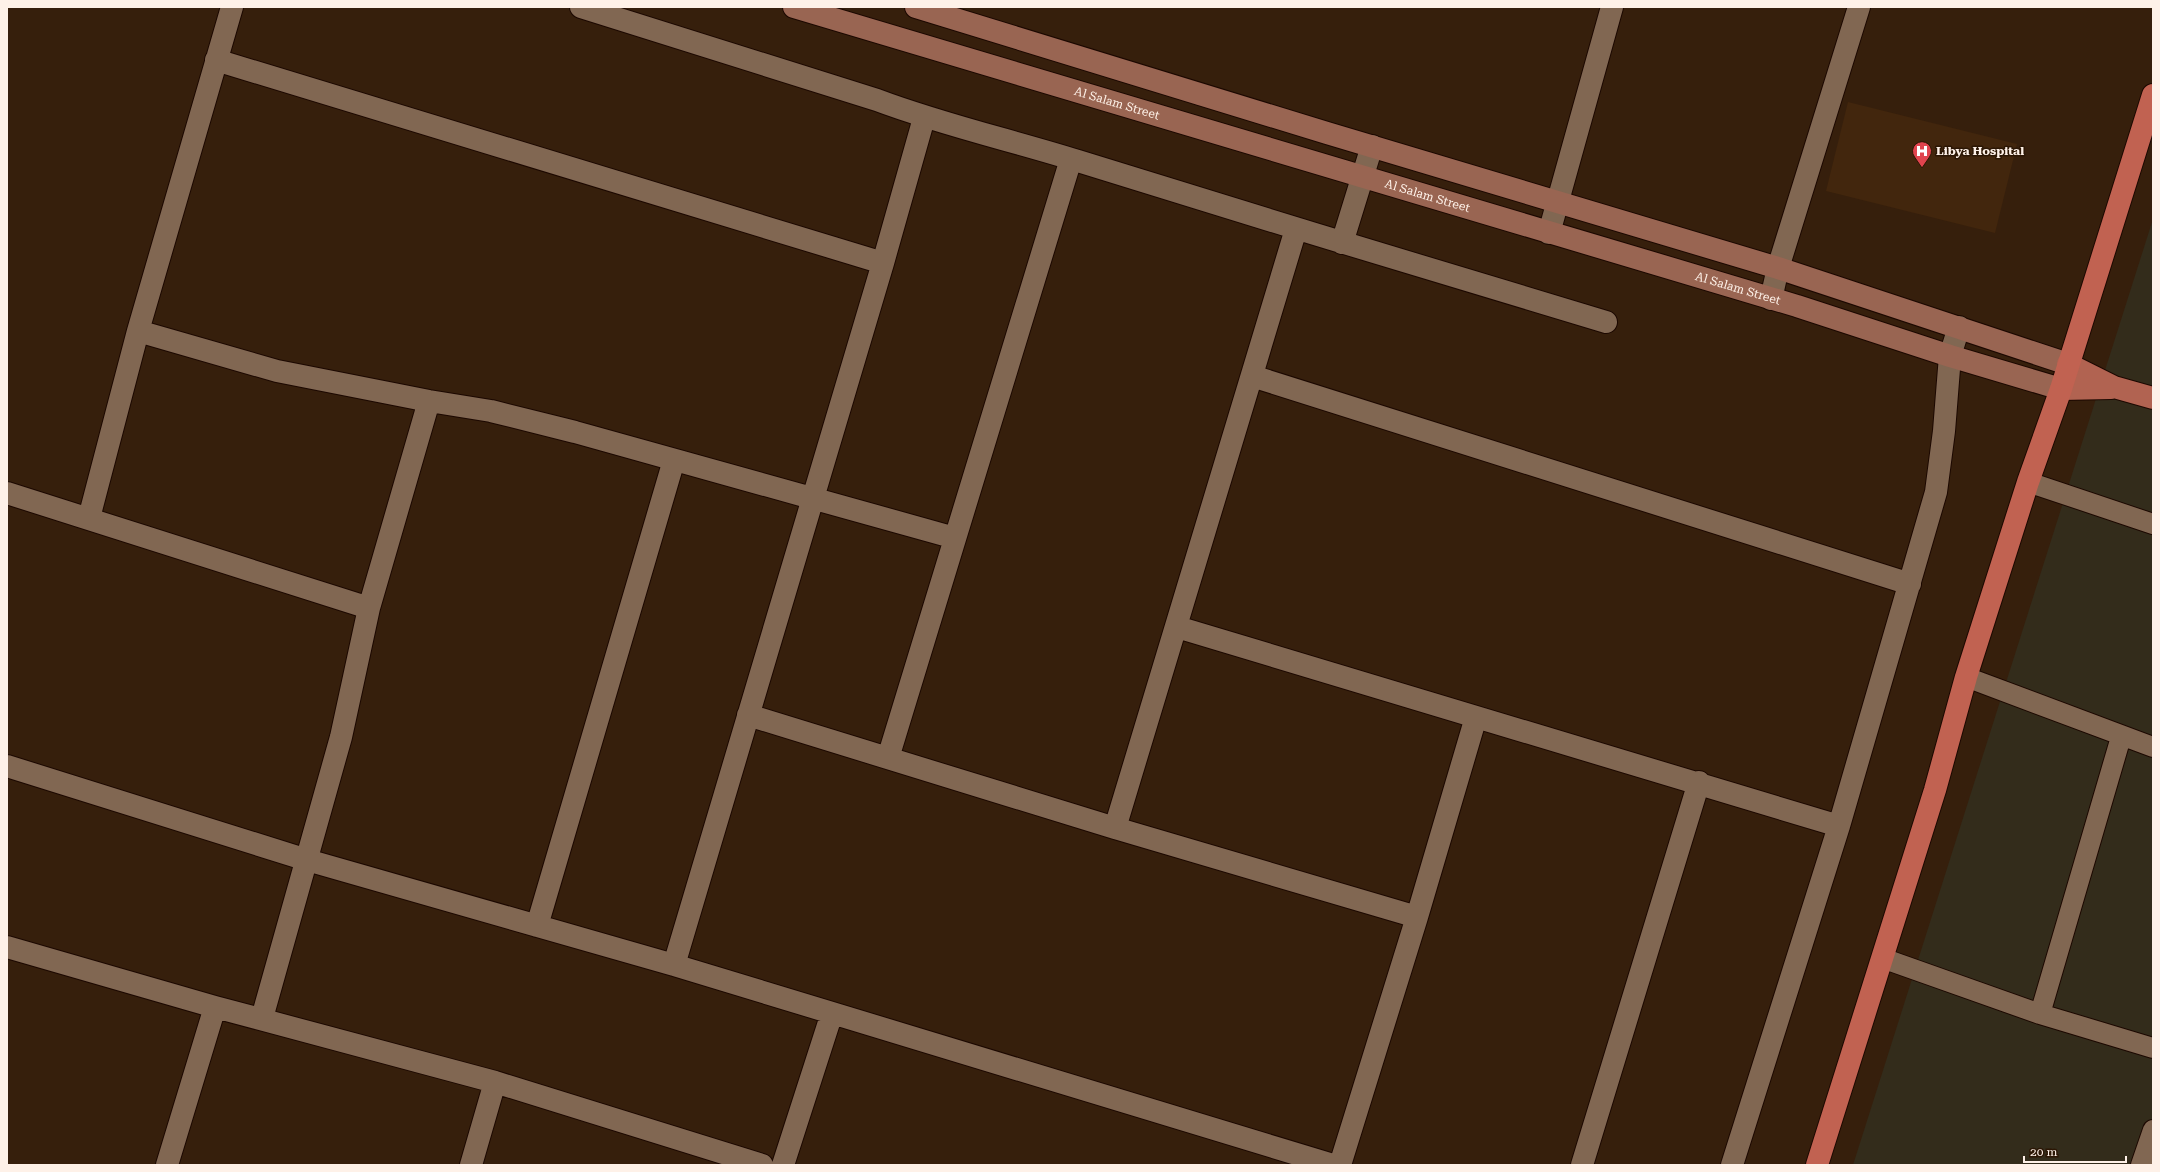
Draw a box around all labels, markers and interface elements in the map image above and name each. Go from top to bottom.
street label: Al Salam Street [1073,84,1162,123]
hospital icon: Libya Hospital [1911,140,1933,168]
place label: Libya Hospital [1936,144,2024,158]
street label: Al Salam Street [1383,177,1472,215]
street label: Al Salam Street [1694,269,1783,308]
scale bar [2024,1138,2126,1164]
text: 20 m [2030,1145,2057,1159]

